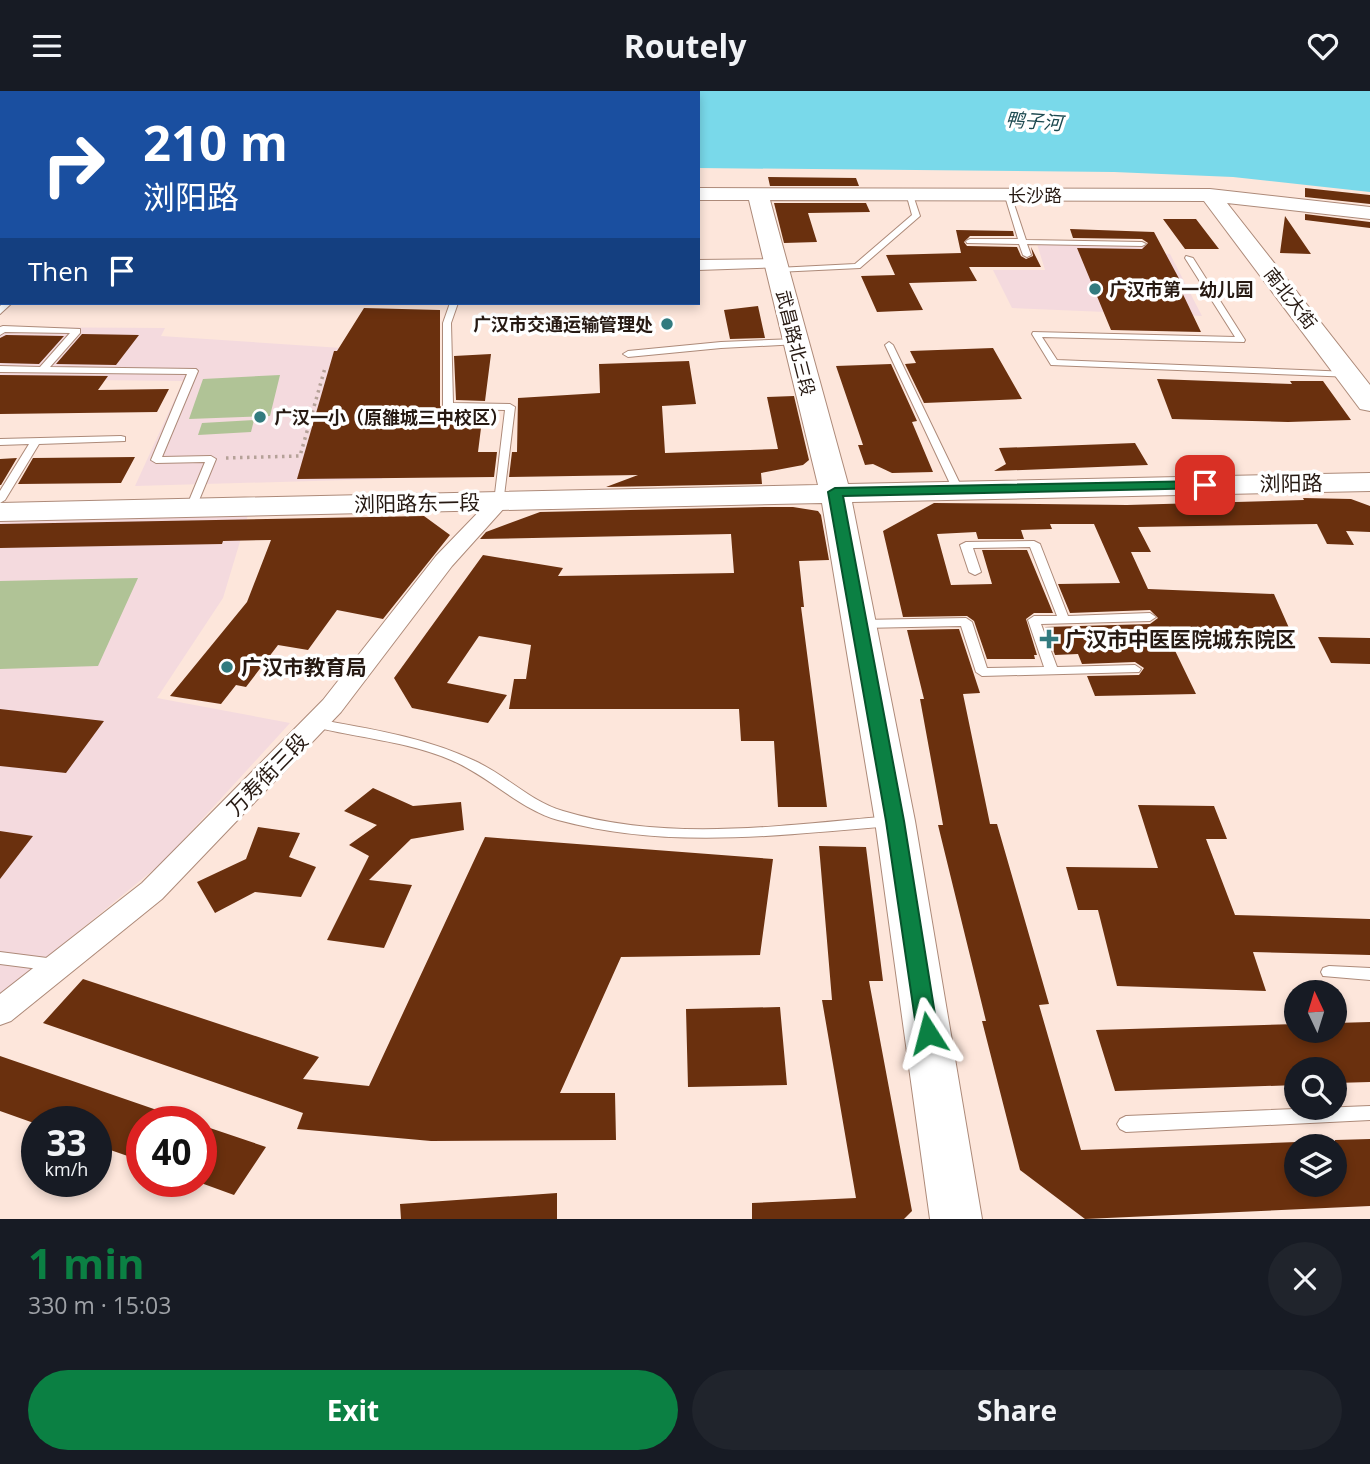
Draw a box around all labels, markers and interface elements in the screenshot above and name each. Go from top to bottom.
text: Routely [624,24,746,67]
icon: menu [28,27,66,65]
icon: heart [1304,27,1342,65]
water label: 鸭子河 [1005,106,1067,136]
text: 210 m [143,109,288,175]
icon: right [28,119,119,210]
text: 浏阳路 [143,175,239,218]
street label: 长沙路 [1008,183,1062,207]
icon: arrive [103,252,141,290]
text: Then [28,253,89,289]
street label: 南北大街 [1259,262,1323,334]
place label: 广汉市第一幼儿园 [1109,277,1253,301]
marker: 广汉市第一幼儿园 [1087,281,1103,297]
street label: 武昌路北三段 [771,288,821,398]
place label: 广汉市交通运输管理处 [473,312,653,336]
marker: 广汉市交通运输管理处 [659,316,675,332]
place label: 广汉一小（原雒城三中校区） [274,405,508,429]
marker: 广汉一小（原雒城三中校区） [252,409,268,425]
pin [1175,455,1235,515]
icon: arrive [1186,466,1224,504]
street label: 浏阳路 [1259,468,1323,498]
street label: 浏阳路东一段 [354,488,480,518]
place label: 广汉市中医医院城东院区 [1065,625,1296,653]
marker: 广汉市中医医院城东院区 [1039,629,1059,649]
place label: 广汉市教育局 [241,653,367,681]
marker: 广汉市教育局 [219,659,235,675]
street label: 万寿街三段 [220,727,314,821]
north arrow [1284,980,1348,1043]
map controls [1284,980,1347,1197]
position arrow [891,996,965,1070]
button: search [1284,1057,1347,1120]
speed limit sign: 40 [126,1106,217,1197]
text: 33 [46,1119,87,1166]
button: layers [1284,1134,1347,1197]
text: km/h [45,1157,88,1181]
text: 1 min [28,1234,145,1291]
button: close [1268,1242,1342,1316]
text: 330 m · 15:03 [28,1289,171,1321]
button: Exit [28,1370,678,1450]
button: Share [692,1370,1342,1450]

